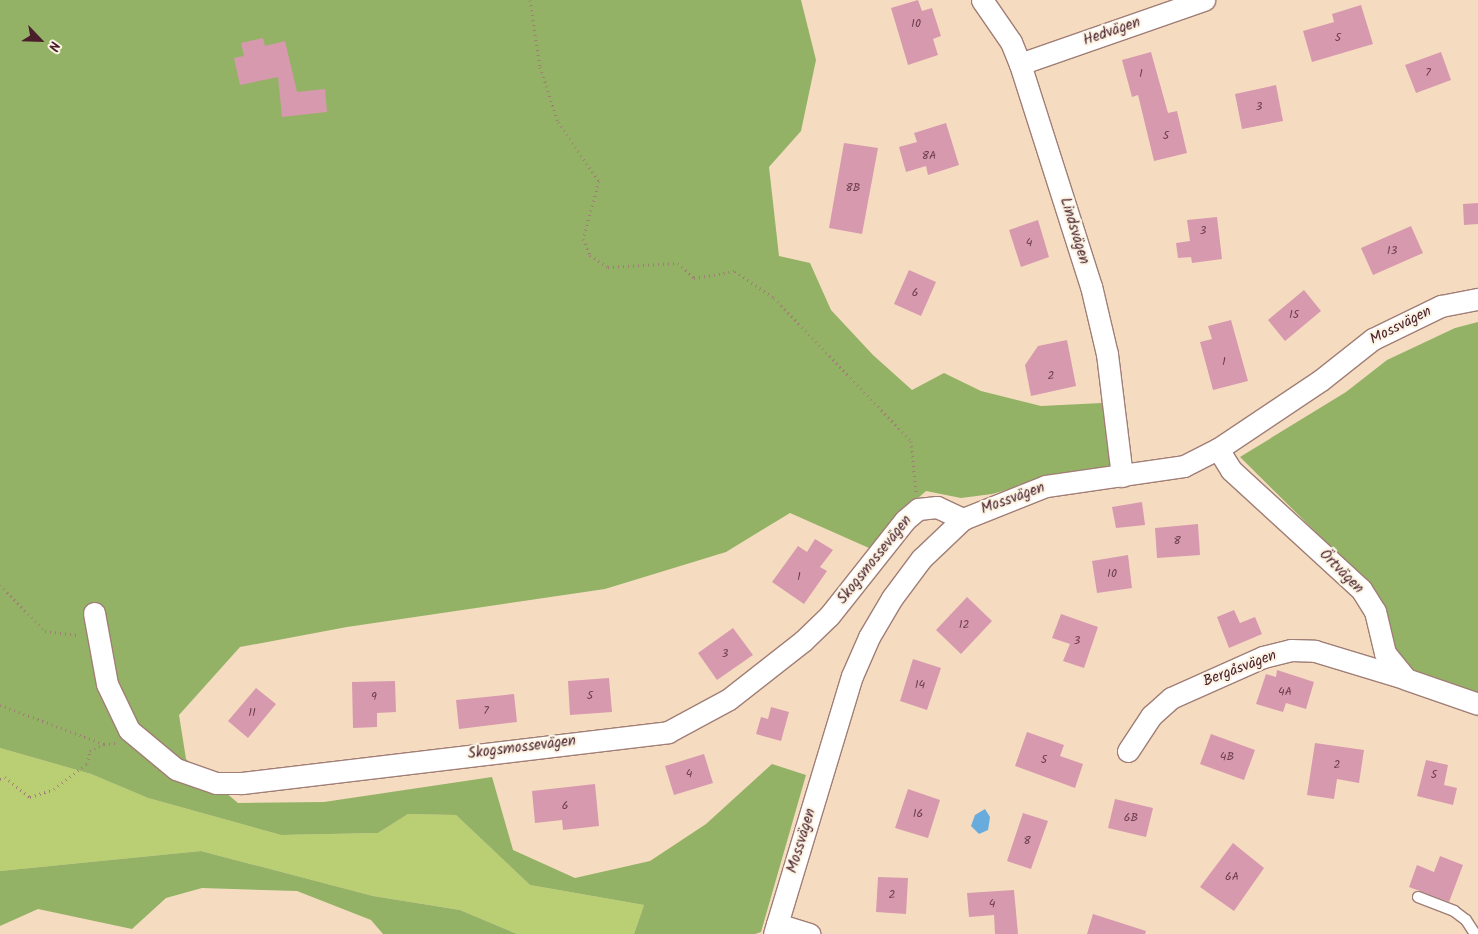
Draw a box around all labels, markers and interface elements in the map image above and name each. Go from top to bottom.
street label: Hedvägen [1081,14,1143,50]
north arrow [15,15,65,65]
house number: 10 [911,17,921,31]
house number: 5 [1335,31,1341,45]
text: N [42,38,66,55]
house number: 7 [1425,66,1431,80]
house number: 1 [1139,67,1143,81]
house number: 3 [1256,100,1262,114]
house number: 5 [1163,129,1169,143]
house number: 8A [922,149,936,163]
house number: 8B [846,181,860,195]
street label: Lindsvägen [1055,195,1093,267]
house number: 3 [1200,224,1206,238]
house number: 4 [1026,236,1032,250]
house number: 13 [1387,244,1397,258]
house number: 6 [912,286,918,300]
street label: Mossvägen [1367,303,1435,349]
house number: 15 [1289,308,1299,322]
house number: 1 [1222,355,1226,369]
house number: 2 [1048,369,1054,383]
street label: Mossvägen [979,479,1047,519]
street label: Skogsmossevägen [834,512,916,608]
house number: 8 [1173,534,1181,548]
street label: Örtvägen [1315,546,1367,598]
house number: 10 [1107,567,1117,581]
house number: 1 [797,570,801,584]
house number: 12 [959,618,969,632]
house number: 3 [1074,634,1080,648]
house number: 3 [722,647,728,661]
street label: Bergåsvägen [1201,647,1279,691]
house number: 14 [915,678,925,692]
house number: 4A [1278,685,1292,699]
house number: 5 [587,689,593,703]
house number: 9 [371,690,377,704]
house number: 7 [483,704,489,718]
house number: 11 [248,706,256,720]
street label: Skogsmossevägen [467,732,577,764]
house number: 4B [1220,750,1234,764]
house number: 5 [1041,753,1047,767]
house number: 2 [1334,758,1340,772]
house number: 4 [686,767,692,781]
house number: 5 [1431,768,1437,782]
house number: 6 [562,799,568,813]
street label: Mossvägen [784,806,820,876]
house number: 16 [913,807,923,821]
house number: 6B [1124,811,1138,825]
house number: 8 [1023,834,1031,848]
house number: 6A [1225,870,1239,884]
house number: 2 [889,888,895,902]
house number: 4 [989,897,995,911]

